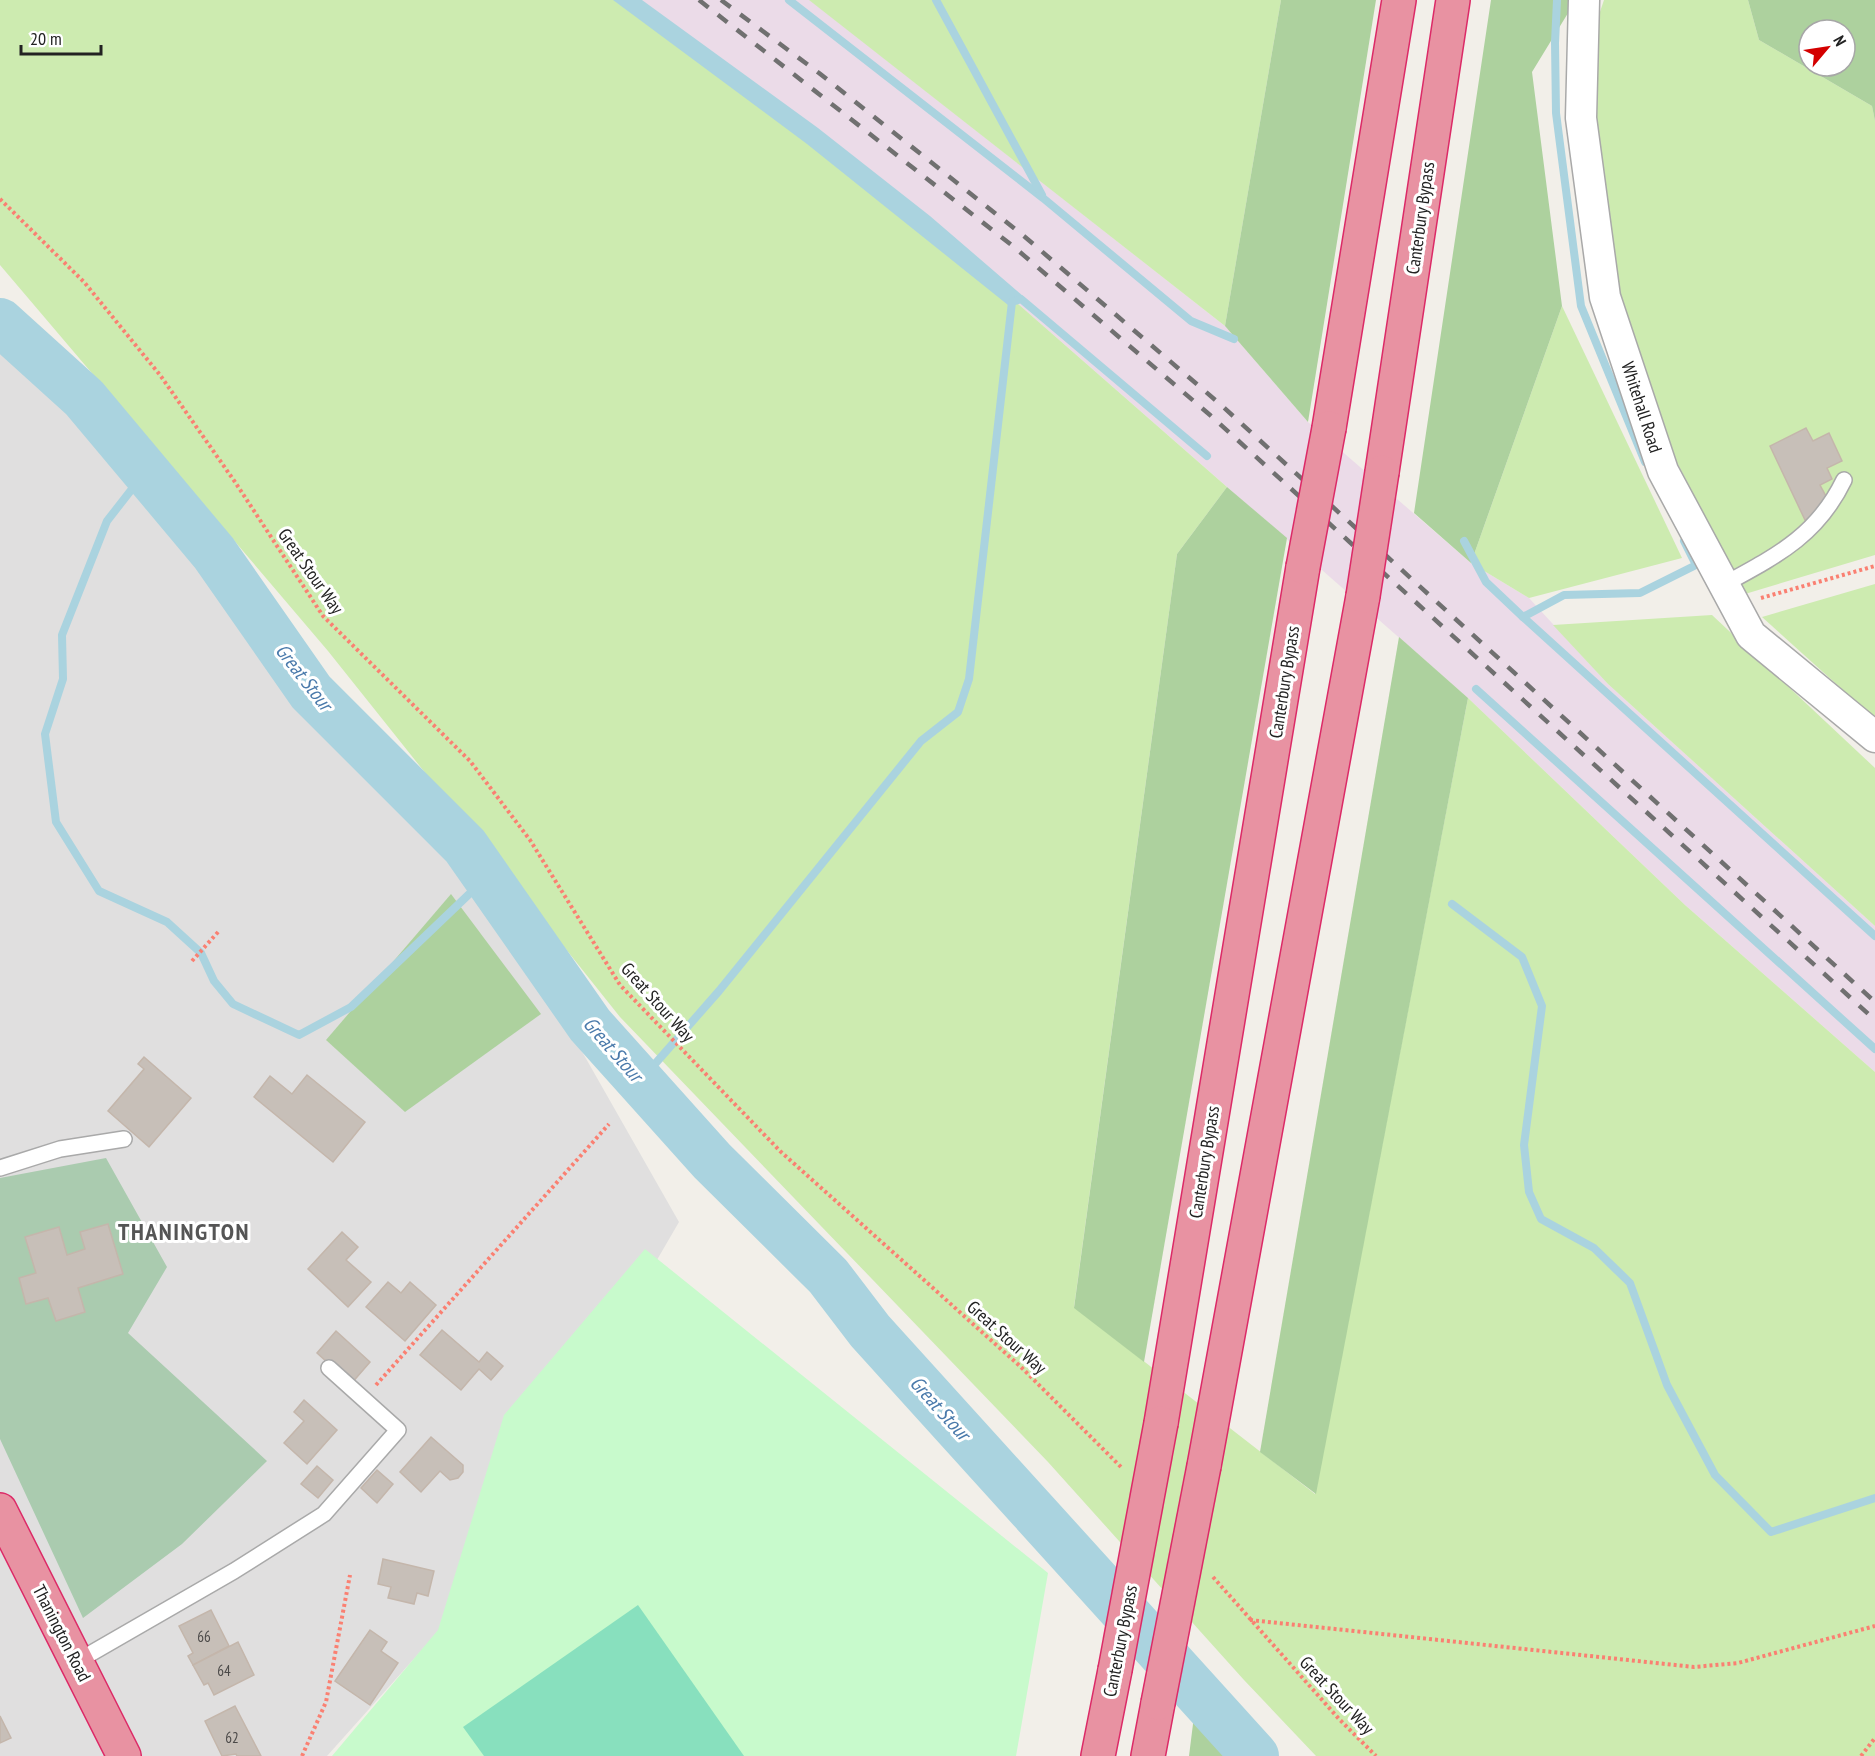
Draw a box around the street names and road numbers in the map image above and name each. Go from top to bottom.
street label: Canterbury Bypass [1401,160,1439,276]
street label: Whitehall Road [1617,359,1667,455]
street label: Great Stour Way [273,524,349,618]
street label: Canterbury Bypass [1264,624,1304,740]
street label: Great Stour Way [616,957,700,1047]
street label: Canterbury Bypass [1184,1104,1224,1220]
street label: Great Stour Way [962,1295,1052,1379]
street label: Thanington Road [28,1581,96,1685]
street label: Canterbury Bypass [1098,1583,1142,1699]
street label: Great Stour Way [1295,1651,1379,1739]

